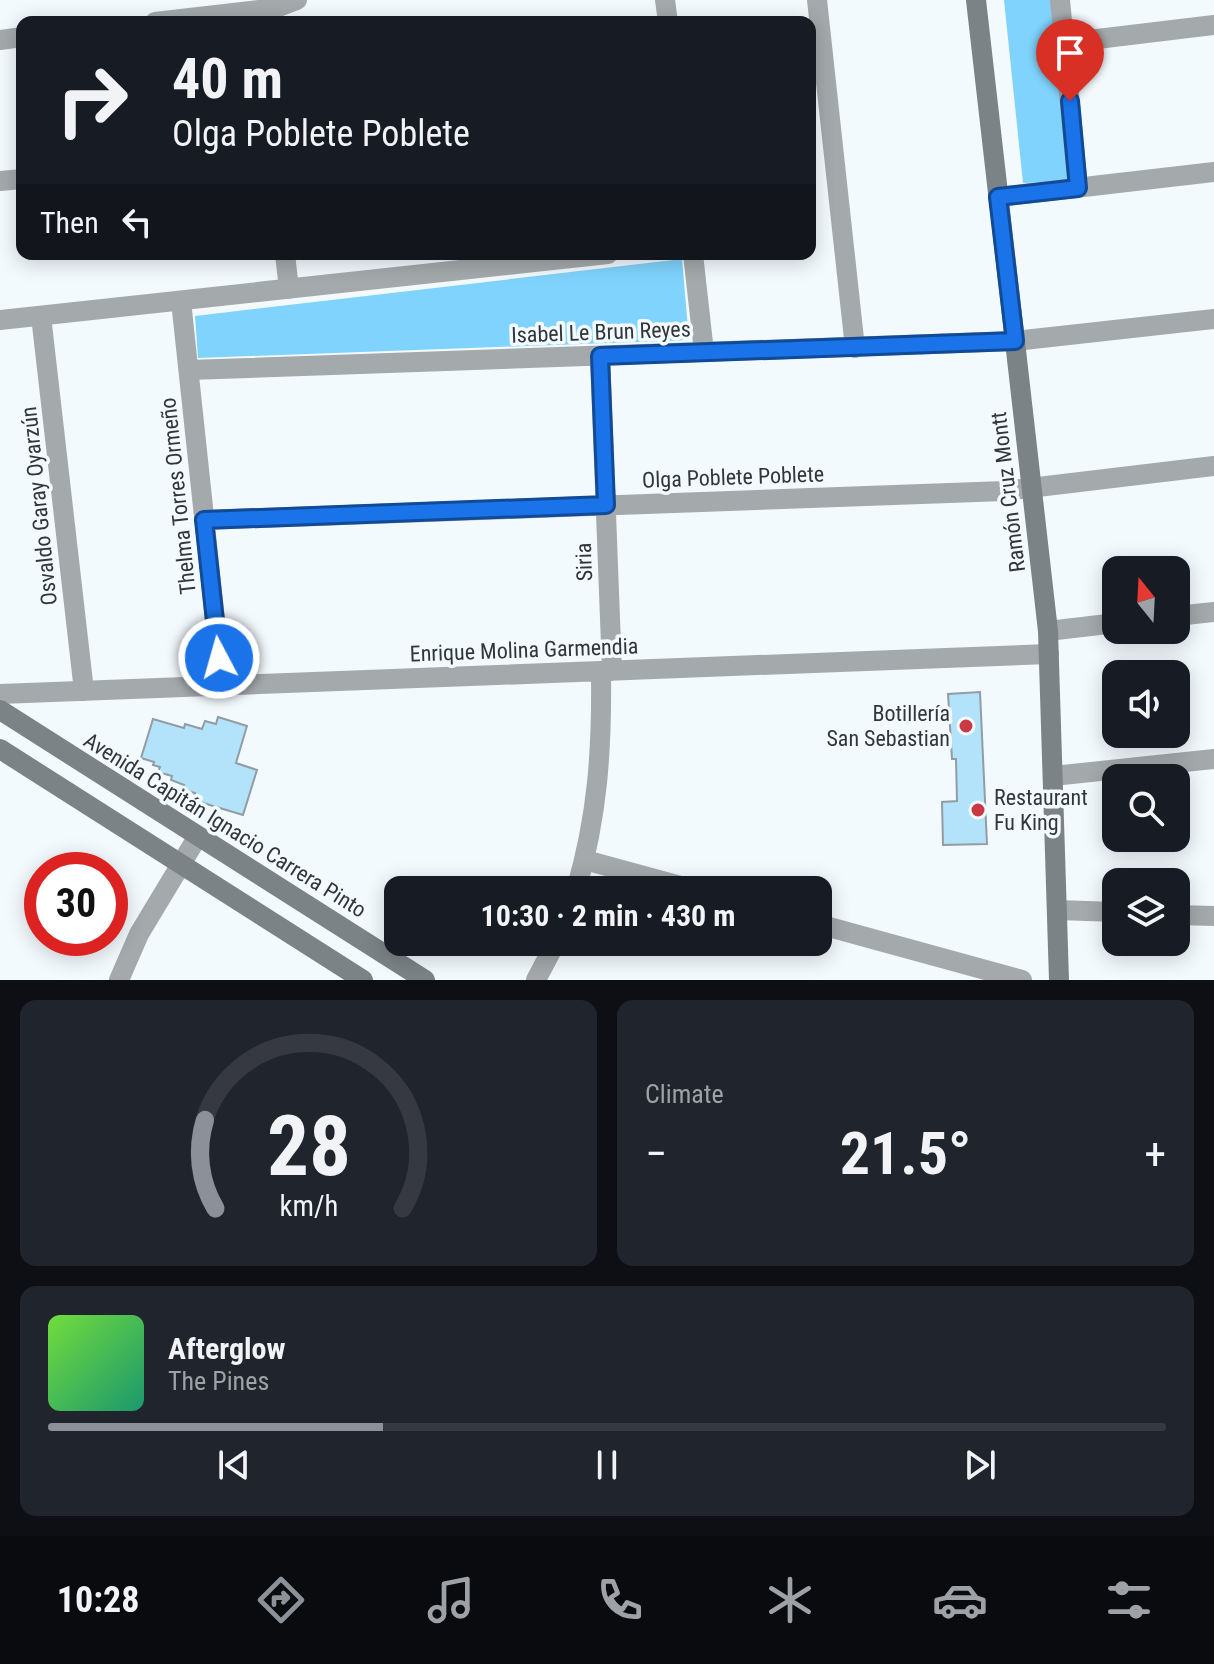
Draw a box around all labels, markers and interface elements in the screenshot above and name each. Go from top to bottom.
pin [1036,19,1104,101]
icon: arrive [1048,31,1092,75]
text: 40 m [172,46,283,112]
icon: right [40,48,144,152]
text: Olga Poblete Poblete [172,113,470,155]
icon: left [115,200,159,244]
text: Then [40,205,99,240]
street label: Isabel Le Brun Reyes [511,316,691,348]
street label: Thelma Torres Ormeño [155,396,201,596]
street label: Osvaldo Garay Oyarzún [16,405,62,607]
street label: Ramón Cruz Montt [986,410,1030,574]
street label: Olga Poblete Poblete [642,461,824,493]
street label: Siria [571,542,597,582]
north arrow [1102,556,1190,644]
map controls [1102,556,1190,956]
position arrow [177,616,261,700]
street label: Enrique Molina Garmendia [409,634,639,666]
button: sound [1102,660,1190,748]
place label: Botillería San Sebastian [826,701,950,751]
marker: Botillería San Sebastian [957,717,975,735]
street label: Avenida Capitán Ignacio Carrera Pinto [79,727,371,923]
button: search [1102,764,1190,852]
place label: Restaurant Fu King [994,785,1088,835]
marker: Restaurant Fu King [969,801,987,819]
speed limit sign: 30 [24,852,128,956]
button: layers [1102,868,1190,956]
text: 10:30 · 2 min · 430 m [481,898,735,933]
text: Climate [645,1079,724,1109]
text: 28 [266,1098,351,1195]
text: 21.5° [840,1118,971,1189]
text: − [645,1128,667,1180]
text: + [1144,1128,1166,1180]
text: km/h [279,1189,338,1223]
text: Afterglow [168,1331,286,1366]
text: The Pines [168,1366,269,1396]
icon: previous [212,1443,256,1487]
icon: pause [585,1443,629,1487]
icon: next [958,1443,1002,1487]
icon: directions [253,1572,309,1628]
icon: music [423,1572,479,1628]
icon: phone [592,1572,648,1628]
icon: climate [762,1572,818,1628]
icon: car [932,1572,988,1628]
icon: filters [1101,1572,1157,1628]
text: 10:28 [57,1579,139,1621]

